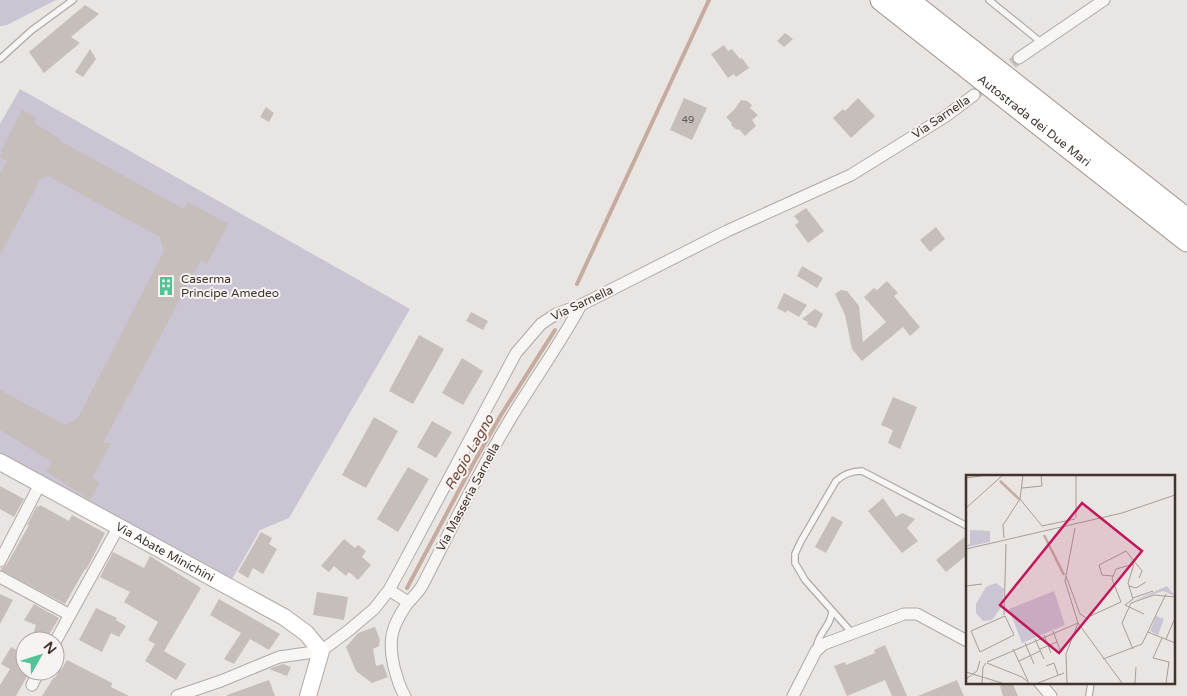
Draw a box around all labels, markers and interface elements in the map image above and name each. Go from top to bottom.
street label: Autostrada dei Due Mari [975,72,1093,169]
street label: Via Sarnella [909,93,973,141]
house number: 49 [682,114,694,126]
place label: Caserma Principe Amedeo [181,272,279,300]
building icon: Caserma Principe Amedeo [155,275,177,297]
street label: Via Sarnella [549,283,615,323]
water label: Regio Lagno [441,410,499,493]
street label: Via Masseria Sarnella [433,440,503,554]
inset map [966,475,1174,684]
street label: Via Abate Minichini [113,519,217,585]
north arrow [15,631,65,681]
text: N [40,638,60,658]

